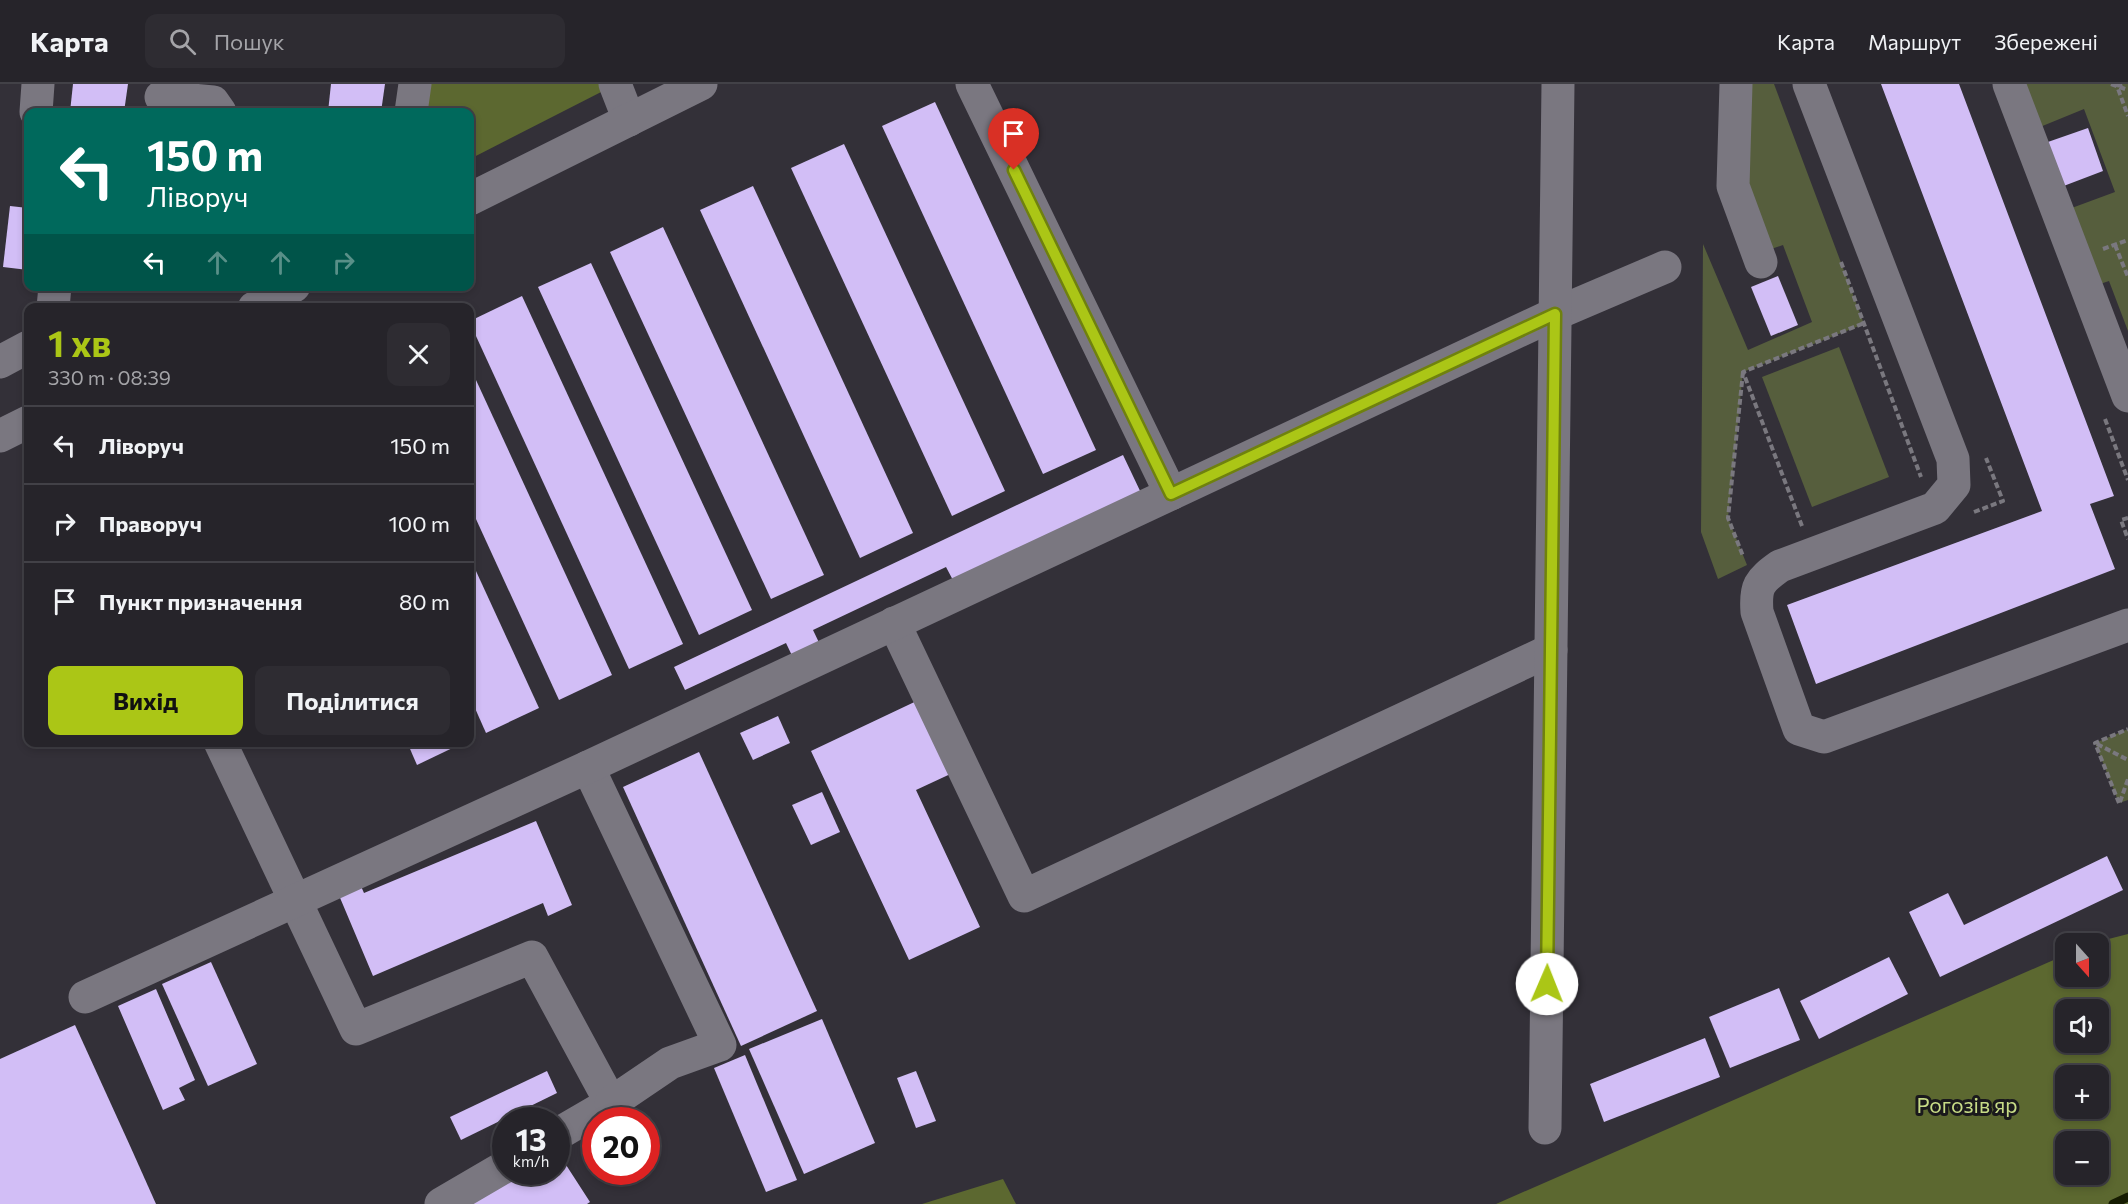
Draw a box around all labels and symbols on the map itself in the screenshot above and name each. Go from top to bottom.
pin [988,108,1039,170]
north arrow [2055,933,2109,987]
position arrow [1515,952,1579,1016]
park label: Рогозів яр [1917,1092,2017,1117]
speed limit sign: 20 [582,1107,660,1185]

